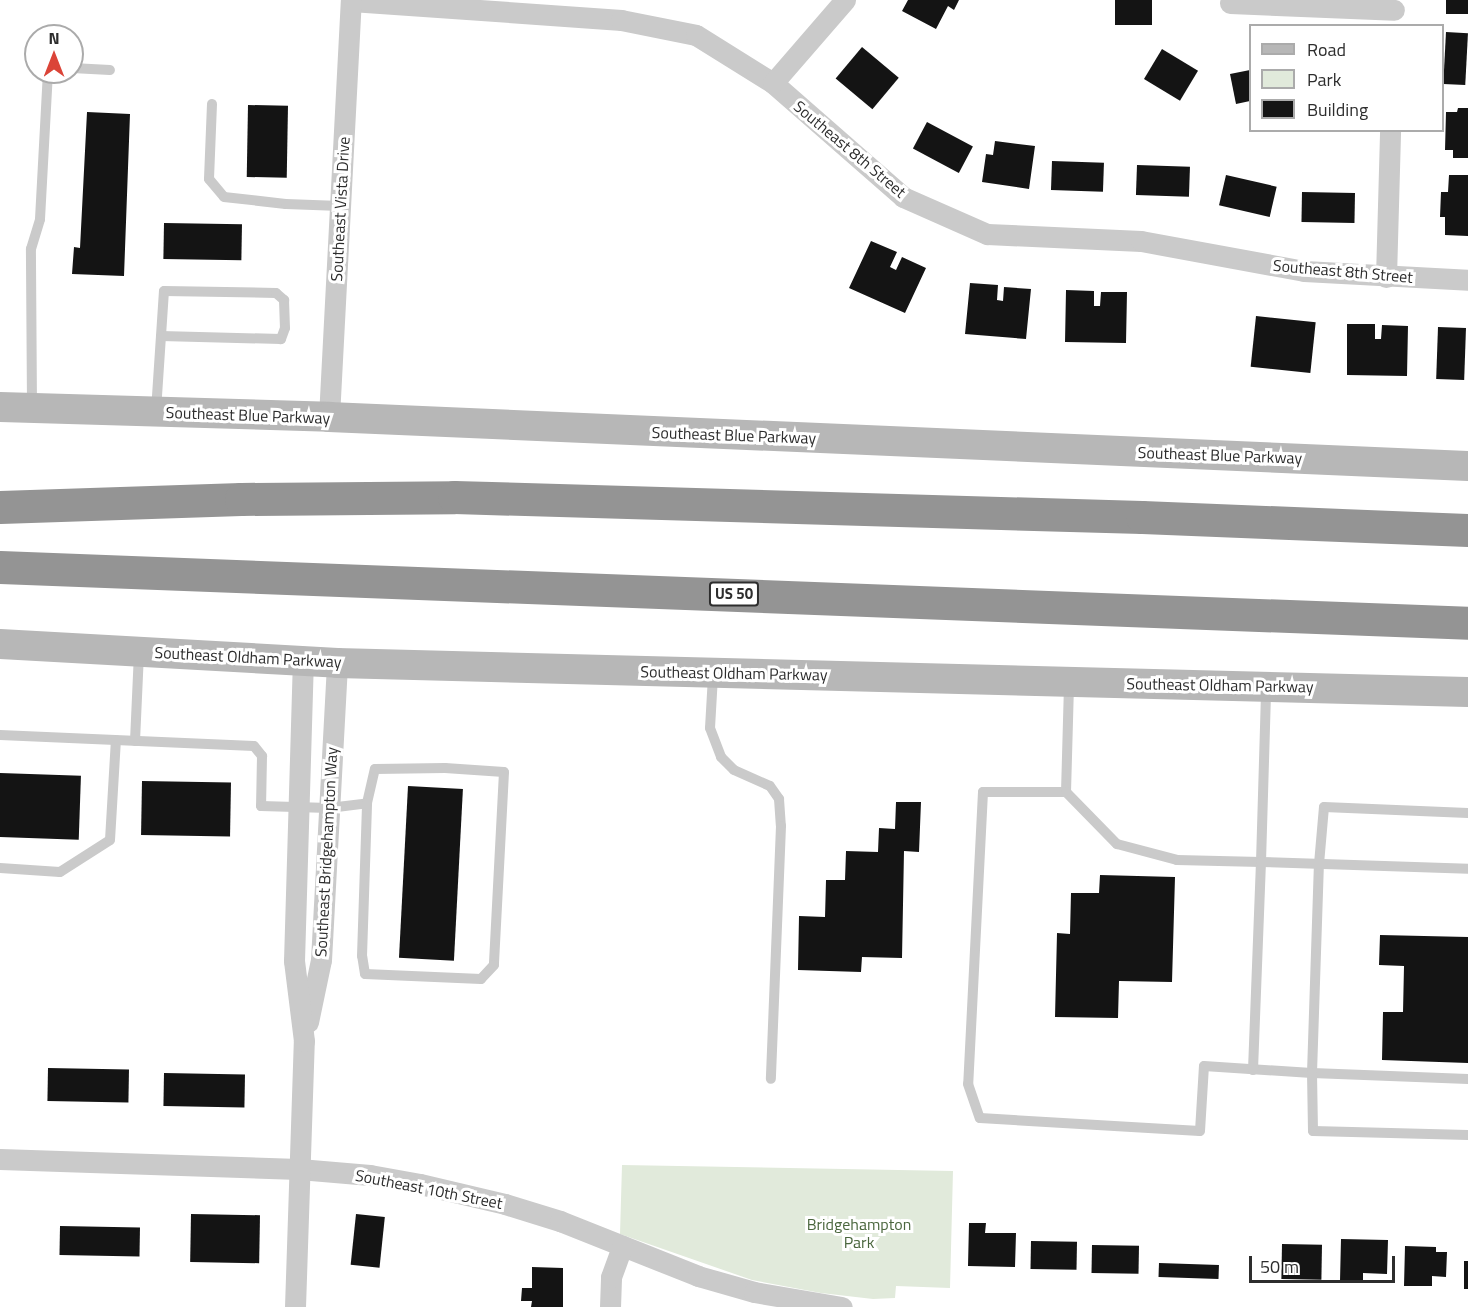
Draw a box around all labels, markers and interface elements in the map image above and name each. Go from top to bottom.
north arrow [24,24,84,84]
legend [1249,24,1444,132]
text: N [48,26,60,50]
text: Road [1307,36,1346,63]
text: Park [1307,66,1341,93]
text: Building [1307,96,1368,123]
street label: Southeast 8th Street [790,97,910,201]
street label: Southeast Vista Drive [327,136,353,282]
street label: Southeast 8th Street [1272,255,1414,287]
street label: Southeast Blue Parkway [165,403,331,427]
street label: Southeast Blue Parkway [651,423,817,447]
street label: Southeast Blue Parkway [1137,443,1303,467]
road number: US 50 [708,582,760,606]
street label: Southeast Oldham Parkway [154,643,342,671]
street label: Southeast Oldham Parkway [640,662,828,684]
street label: Southeast Oldham Parkway [1126,674,1314,696]
street label: Southeast Bridgehampton Way [311,746,341,958]
street label: Southeast 10th Street [354,1165,504,1213]
park label: Bridgehampton Park [807,1214,911,1252]
scale bar [1252,1244,1398,1282]
text: 50 m [1260,1253,1299,1280]

